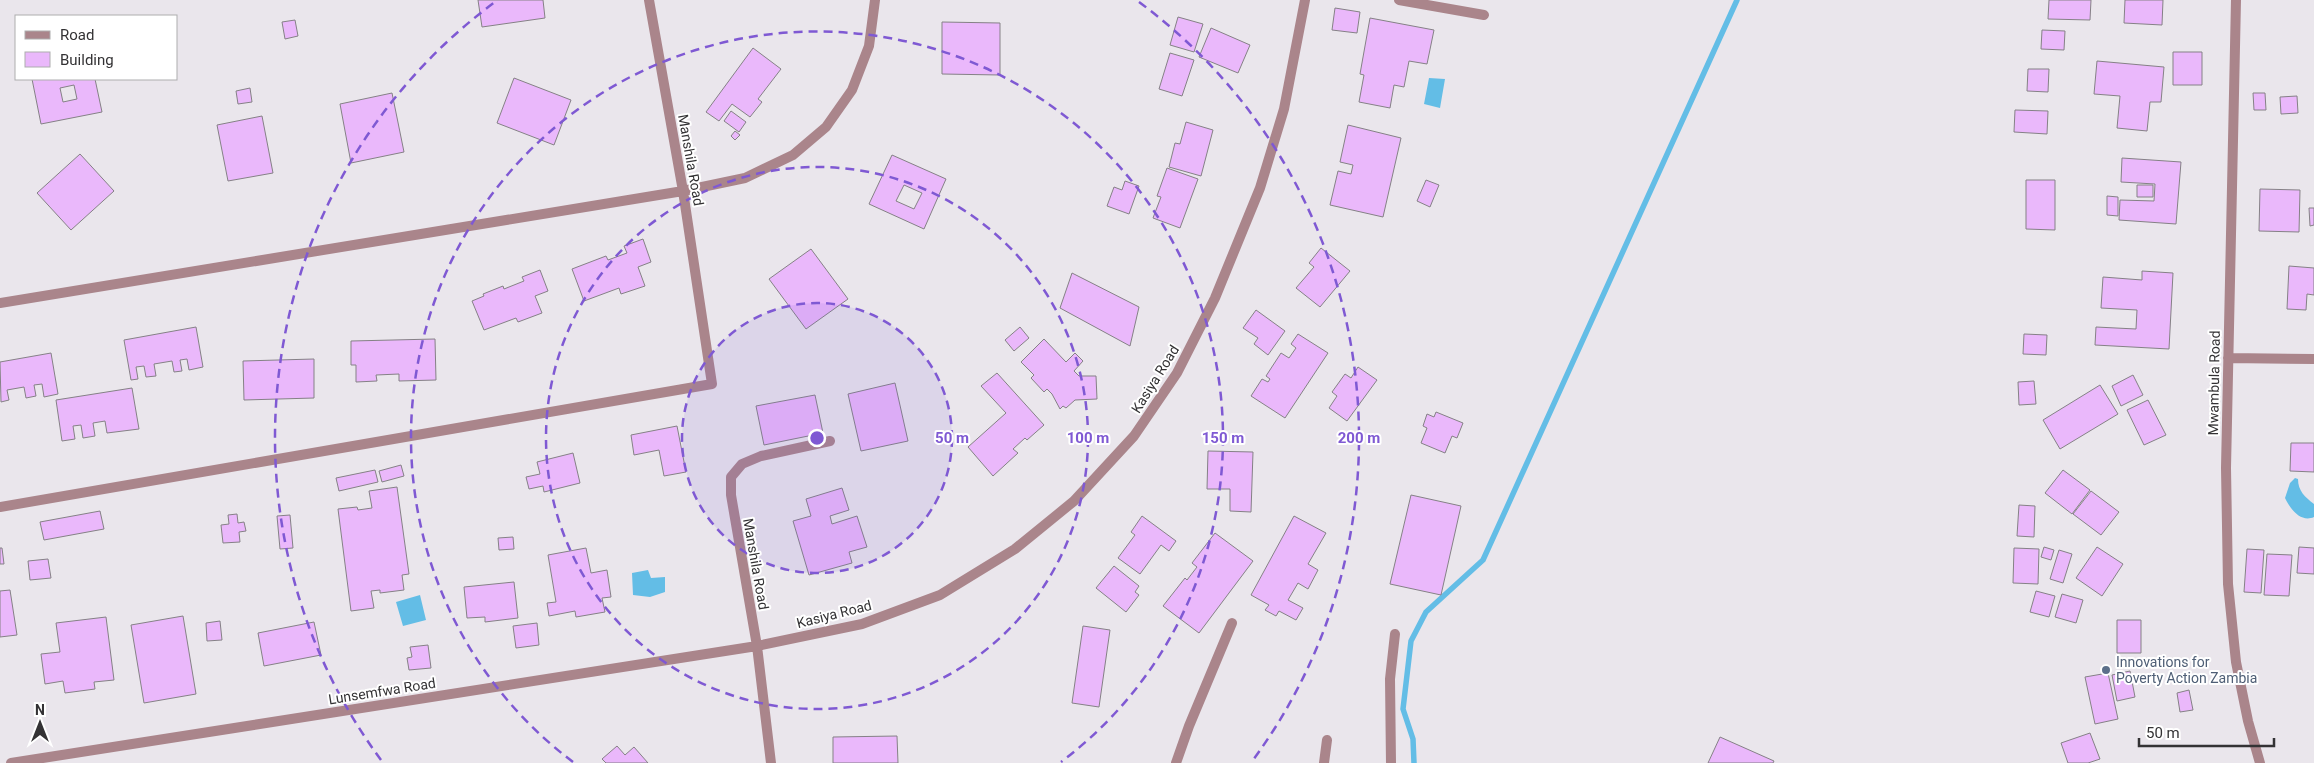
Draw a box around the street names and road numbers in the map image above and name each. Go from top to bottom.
street label: Manshila Road [675,113,707,207]
street label: Mwambula Road [2205,330,2223,436]
street label: Kasiya Road [1128,342,1182,416]
street label: Manshila Road [740,517,772,611]
street label: Kasiya Road [795,597,873,631]
street label: Lunsemfwa Road [327,675,437,707]

